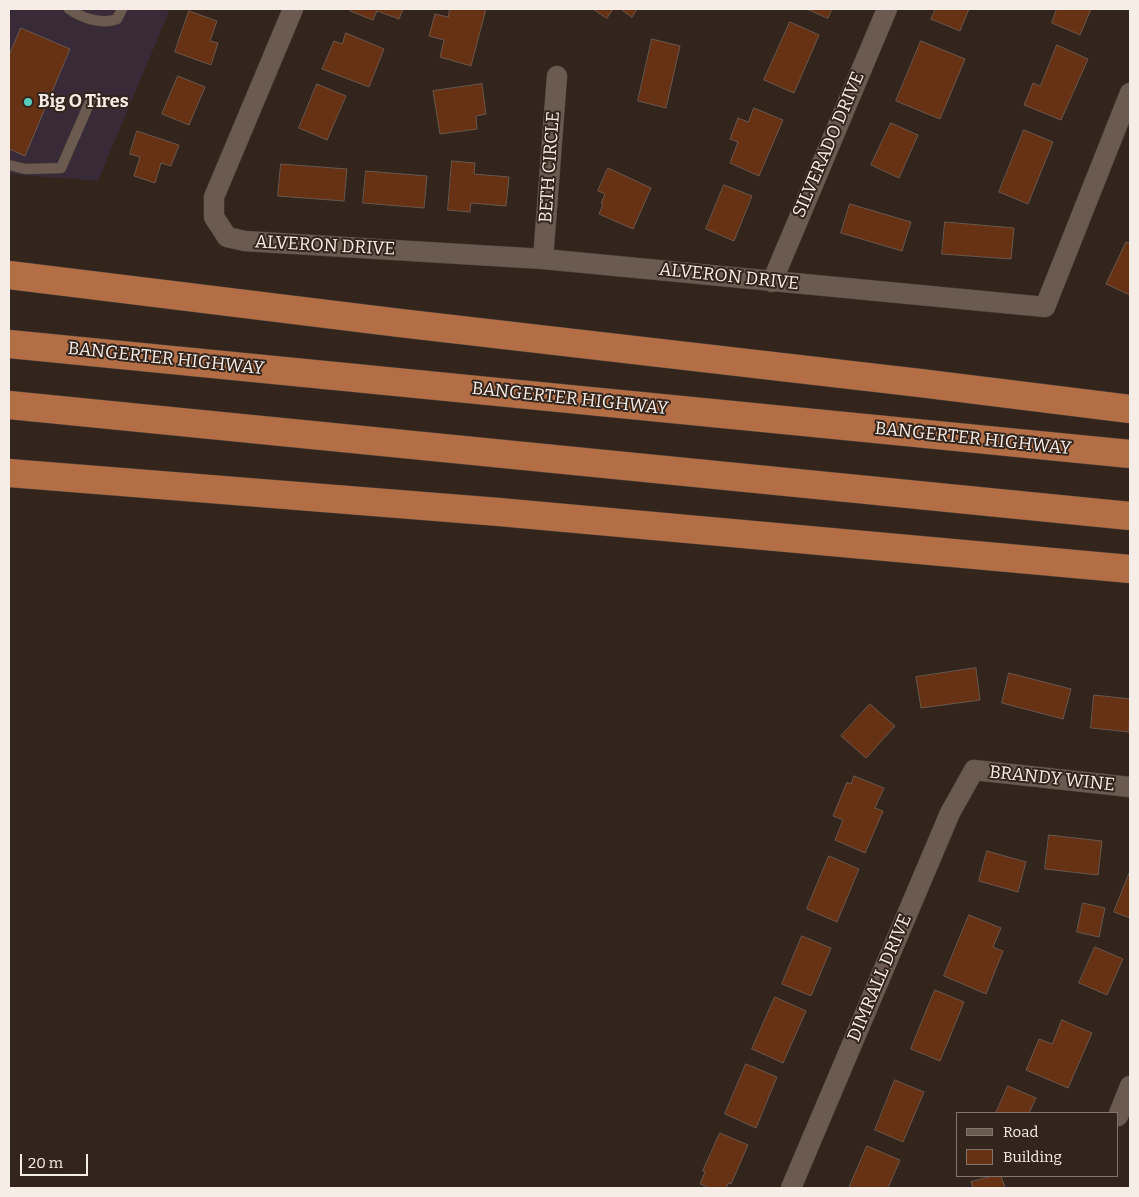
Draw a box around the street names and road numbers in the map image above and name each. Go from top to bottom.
street label: SILVERADO DRIVE [789,69,869,221]
street label: BETH CIRCLE [535,110,565,224]
street label: ALVERON DRIVE [254,232,396,260]
street label: ALVERON DRIVE [658,259,800,295]
street label: BANGERTER HIGHWAY [67,338,265,380]
street label: BANGERTER HIGHWAY [471,378,669,420]
street label: BANGERTER HIGHWAY [874,418,1072,460]
street label: BRANDY WINE [988,762,1116,796]
street label: DIMRALL DRIVE [843,911,917,1045]

